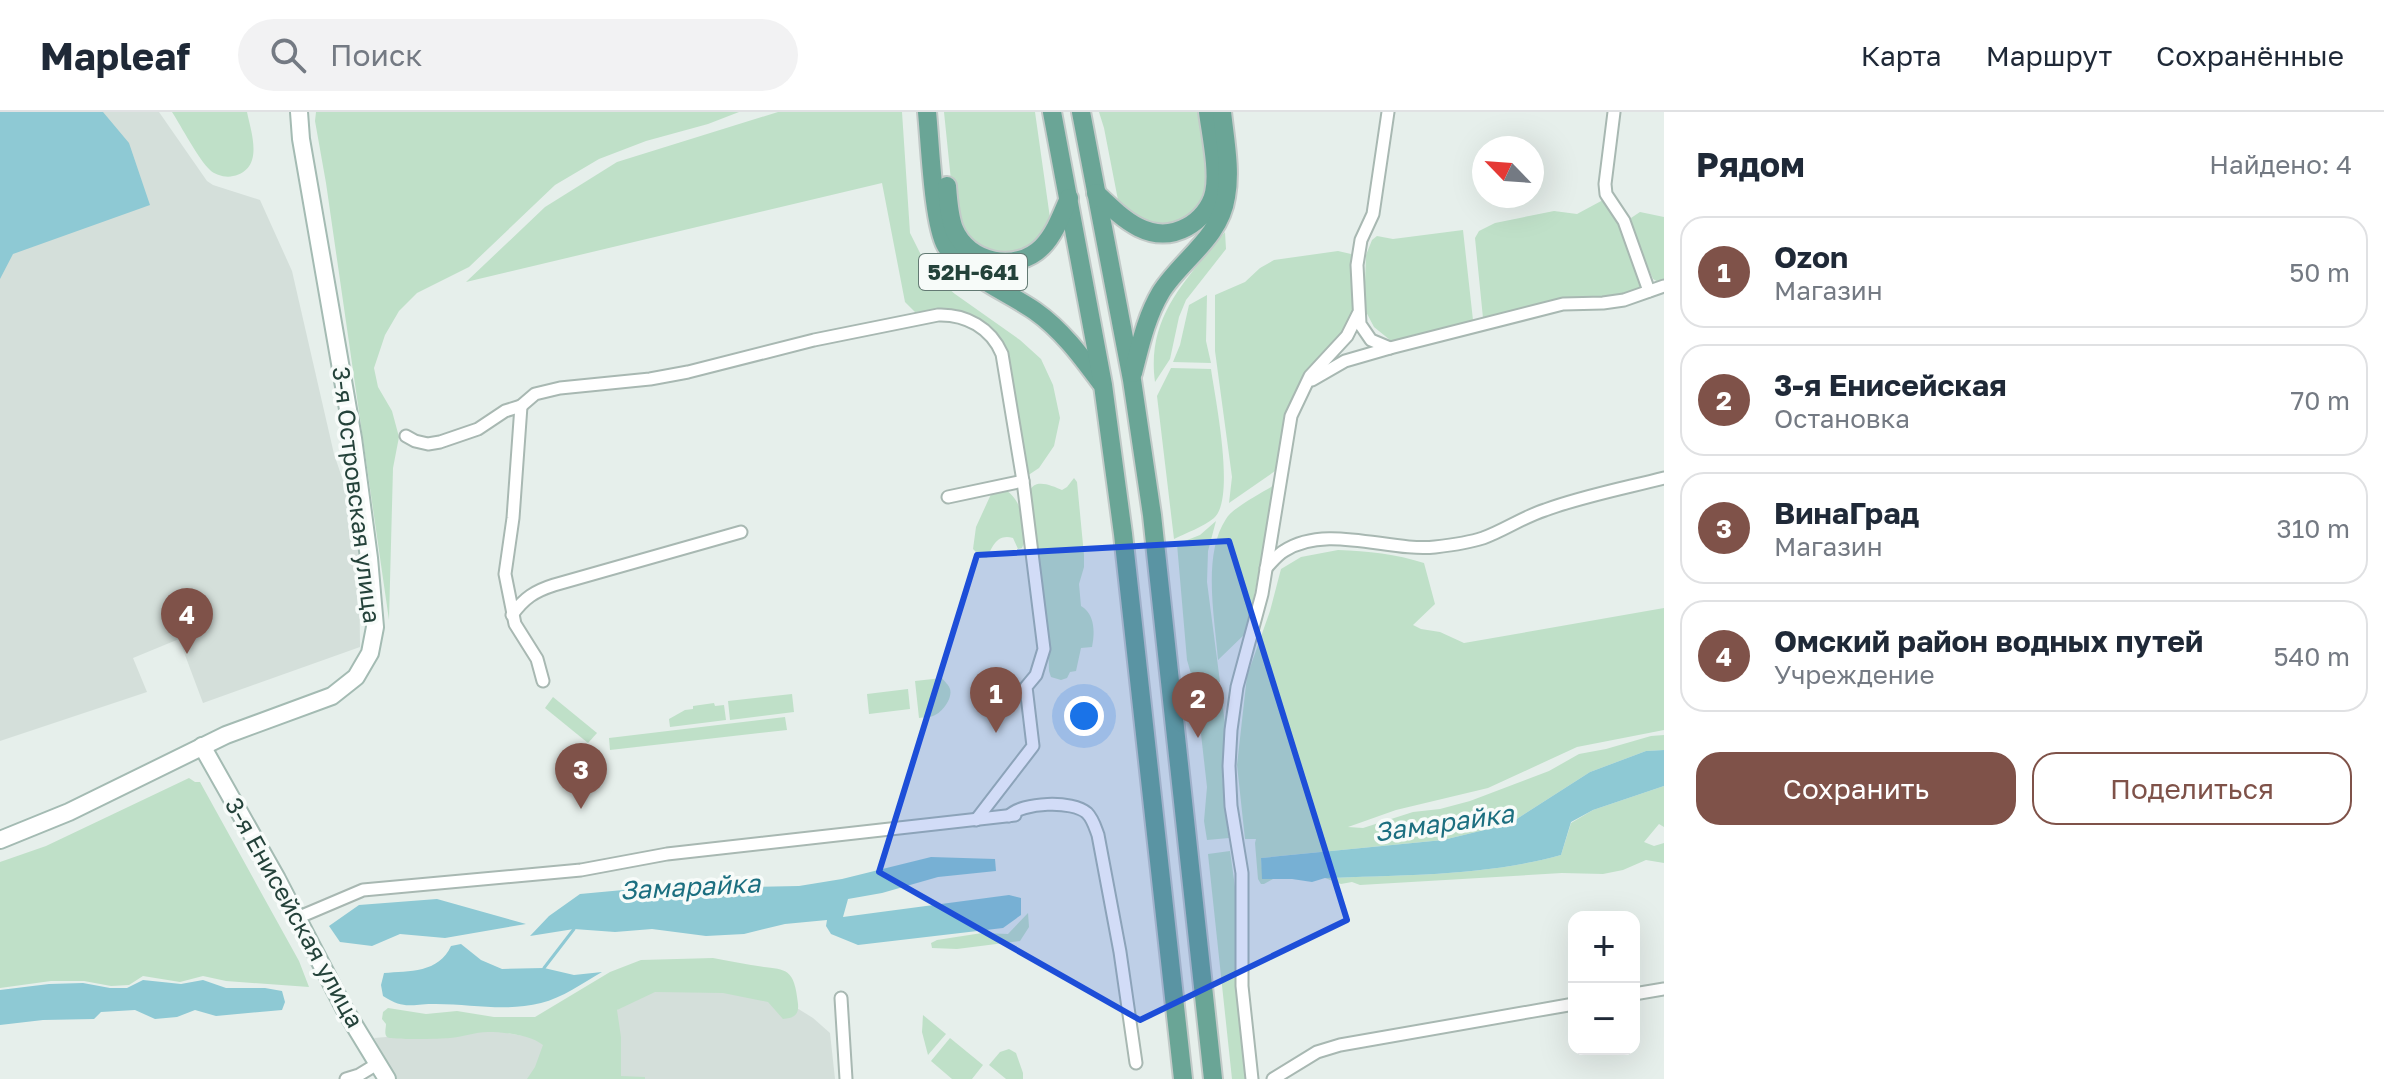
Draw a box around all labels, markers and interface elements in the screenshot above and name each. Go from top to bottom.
search box [238,19,798,91]
text: Mapleaf [40,33,190,78]
icon: search [266,33,310,77]
text: Поиск [330,37,423,73]
text: Карта [1861,39,1942,72]
text: Маршрут [1986,39,2112,72]
text: Сохранённые [2156,39,2344,72]
north arrow [1472,136,1544,208]
text: Рядом [1696,144,1805,184]
text: Найдено: 4 [2209,149,2352,180]
text: Ozon [1774,239,1848,275]
road number: 52Н-641 [919,254,1027,290]
text: 1 [1717,257,1731,288]
text: 50 m [2289,257,2350,288]
text: Магазин [1774,275,1883,306]
street label: 3-я Островская улица [327,365,388,625]
text: 3-я Енисейская [1774,367,2007,403]
text: 2 [1716,385,1732,416]
text: 70 m [2291,385,2350,416]
text: Остановка [1774,403,1910,434]
text: ВинаГрад [1774,495,1919,531]
text: 3 [1716,513,1732,544]
text: 310 m [2277,513,2350,544]
text: Магазин [1774,531,1883,562]
pin: 4 [161,588,213,654]
text: Омский район водных путей [1774,623,2203,659]
text: 4 [1716,641,1732,672]
text: 540 m [2273,641,2350,672]
text: Учреждение [1774,659,1935,690]
pin: 1 [970,667,1022,733]
pin: 2 [1172,672,1224,738]
your location [1064,696,1104,736]
pin: 3 [555,743,607,809]
button: Сохранить [1696,752,2016,825]
button: Поделиться [2032,752,2352,825]
street label: 3-я Енисейская улица [220,792,371,1032]
water label: Замарайка [1372,797,1517,848]
water label: Замарайка [619,867,762,906]
map controls [1568,911,1640,1055]
button: + [1568,911,1640,983]
button: − [1568,983,1640,1055]

